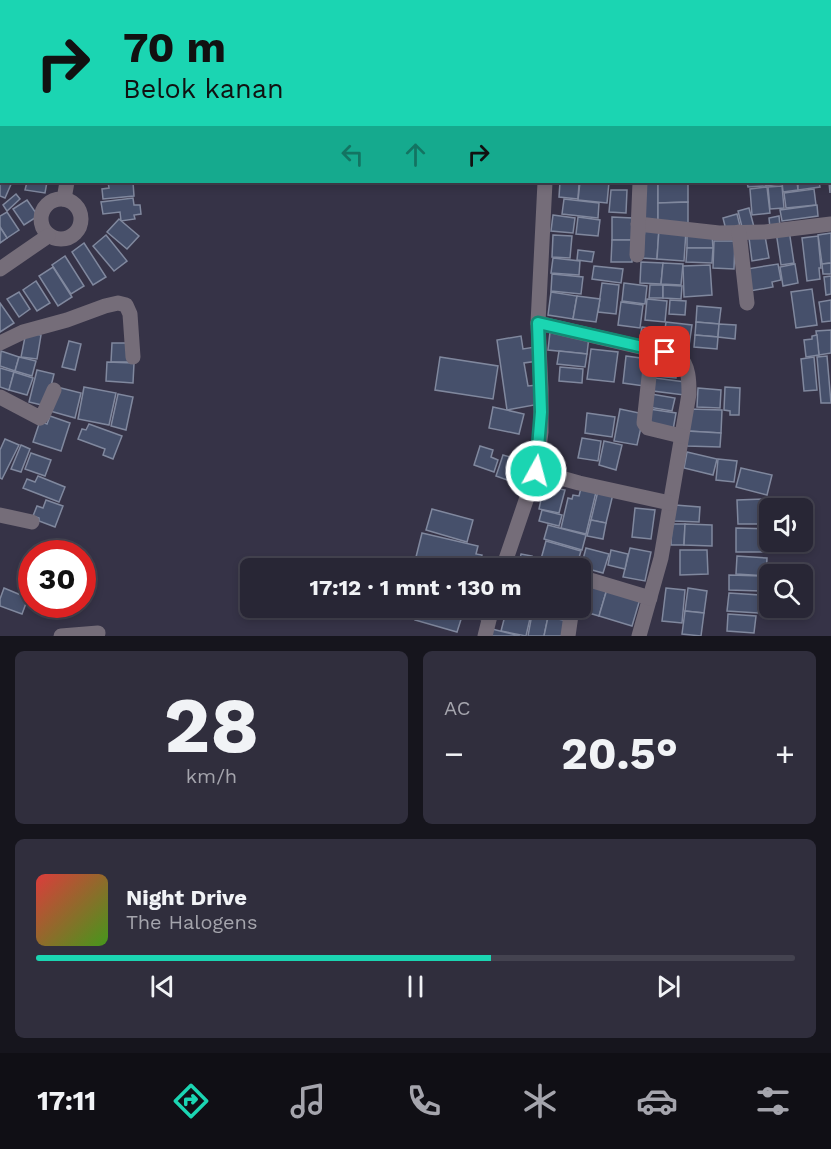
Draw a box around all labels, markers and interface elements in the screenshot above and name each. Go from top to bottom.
text: 70 m [123,23,226,72]
icon: right [24,24,102,102]
text: Belok kanan [123,73,284,105]
icon: left [336,138,369,171]
icon: ahead [399,138,432,171]
icon: right [462,138,495,171]
pin [639,326,690,377]
icon: arrive [648,335,681,368]
position arrow [504,439,568,503]
map controls [759,498,813,618]
button: sound [759,498,813,552]
speed limit sign: 30 [18,540,96,618]
button: search [759,564,813,618]
text: 17:12 · 1 mnt · 130 m [310,575,521,600]
text: 28 [164,679,259,771]
text: AC [444,696,470,720]
text: 20.5° [561,727,678,780]
text: − [444,734,464,773]
text: + [775,734,795,773]
text: km/h [186,764,237,788]
text: Night Drive [126,885,247,910]
text: The Halogens [126,910,258,934]
icon: previous [146,970,179,1003]
icon: pause [399,970,432,1003]
icon: next [652,970,685,1003]
icon: directions [170,1080,212,1122]
icon: music [287,1080,329,1122]
icon: phone [403,1080,445,1122]
icon: climate [519,1080,561,1122]
icon: car [636,1080,678,1122]
icon: filters [752,1080,794,1122]
text: 17:11 [37,1085,96,1117]

